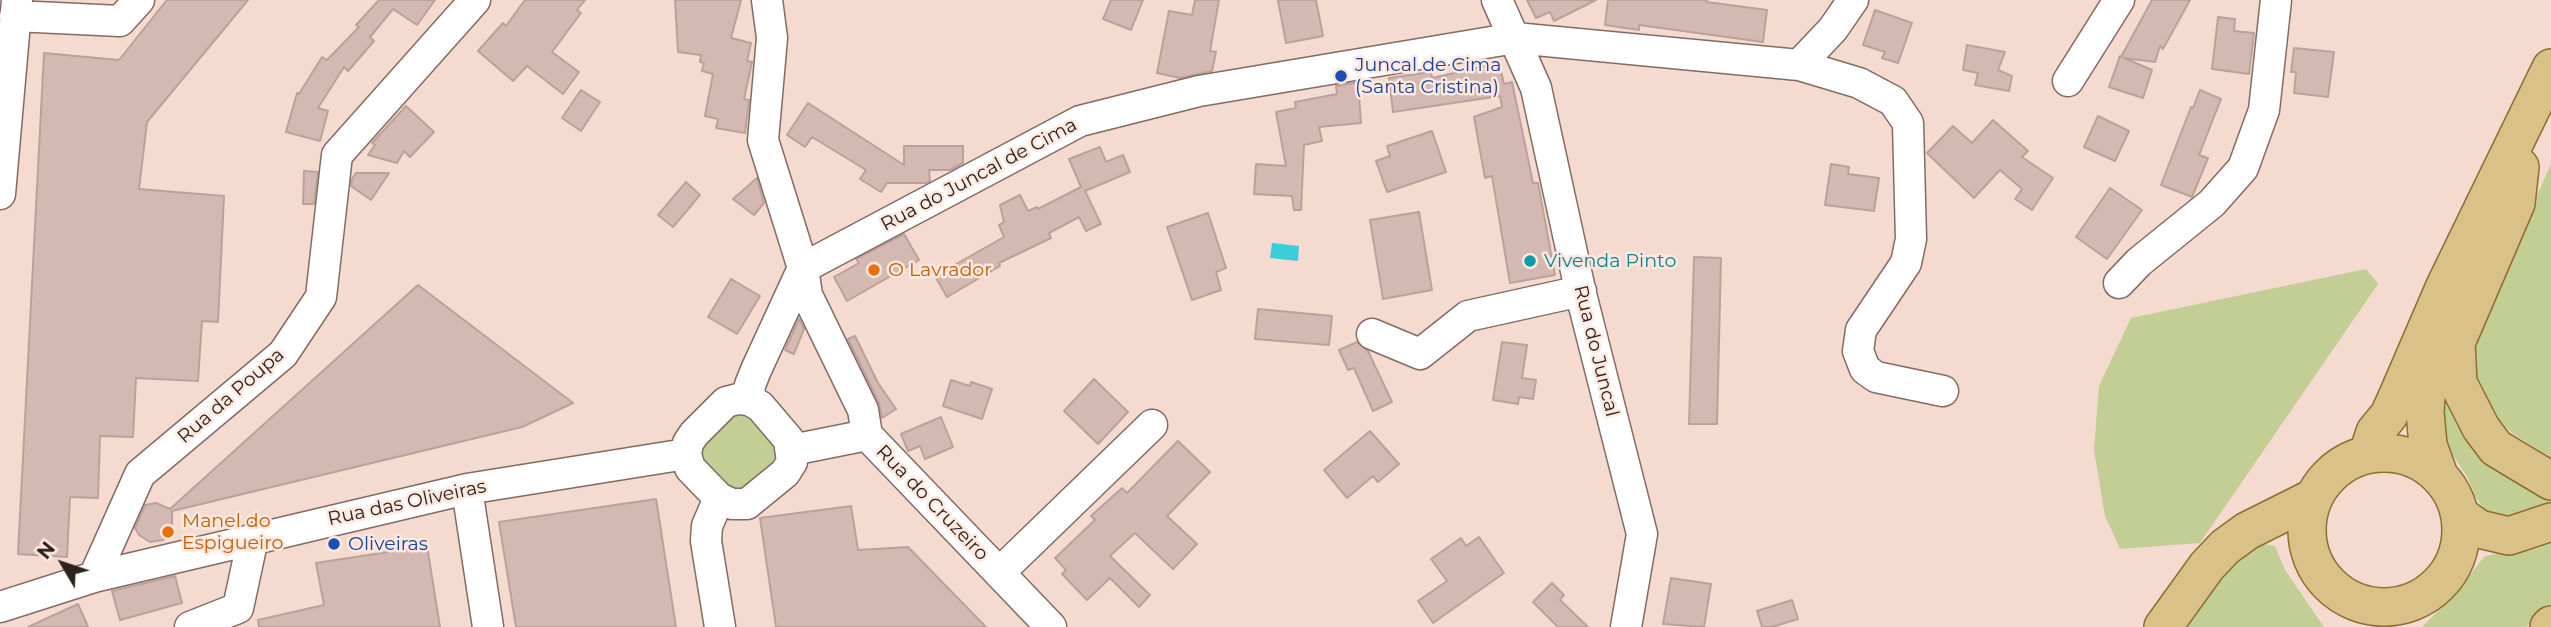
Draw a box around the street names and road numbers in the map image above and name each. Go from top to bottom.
street label: Rua do Juncal de Cima [877,114,1081,236]
street label: Rua do Juncal [1569,283,1623,419]
street label: Rua da Poupa [173,343,289,449]
street label: Rua do Cruzeiro [871,441,993,565]
street label: Rua das Oliveiras [326,475,488,531]

